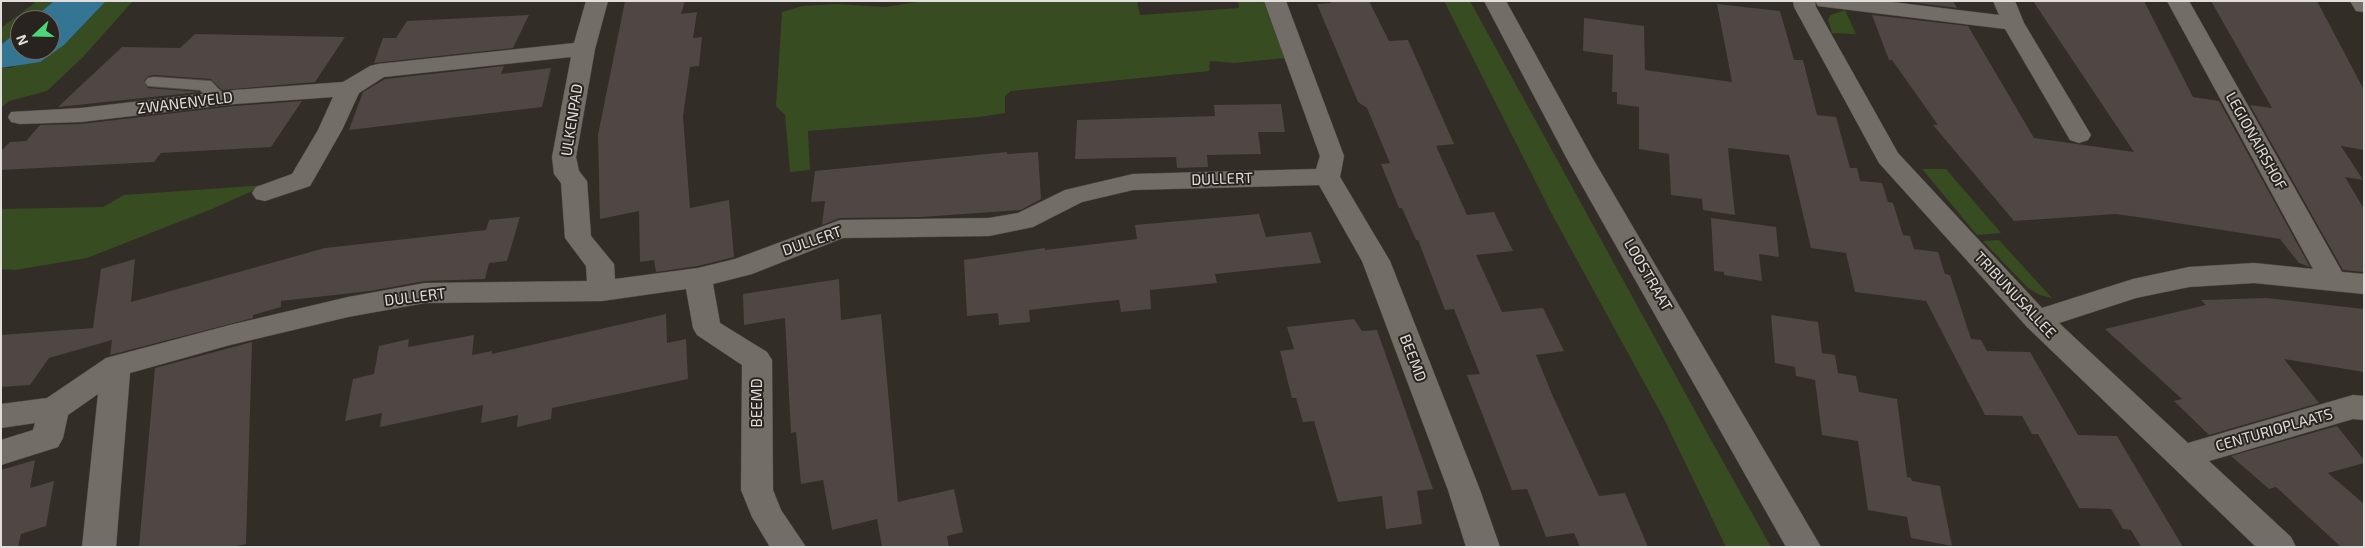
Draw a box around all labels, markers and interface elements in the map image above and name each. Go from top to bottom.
north arrow [10,10,60,60]
text: N [12,32,31,48]
street label: ULKENPAD [557,83,587,157]
street label: ZWANENVELD [136,88,234,118]
street label: LEGIONAIRSHOF [2222,89,2290,193]
street label: DULLERT [1191,169,1253,189]
street label: DULLERT [780,222,844,260]
street label: LOOSTRAAT [1620,236,1676,314]
street label: TRIBUNUSALLEE [1970,248,2060,342]
street label: DULLERT [383,284,447,310]
street label: BEEMD [1396,332,1430,384]
street label: BEEMD [748,378,766,428]
street label: CENTURIOPLAATS [2213,405,2335,455]

